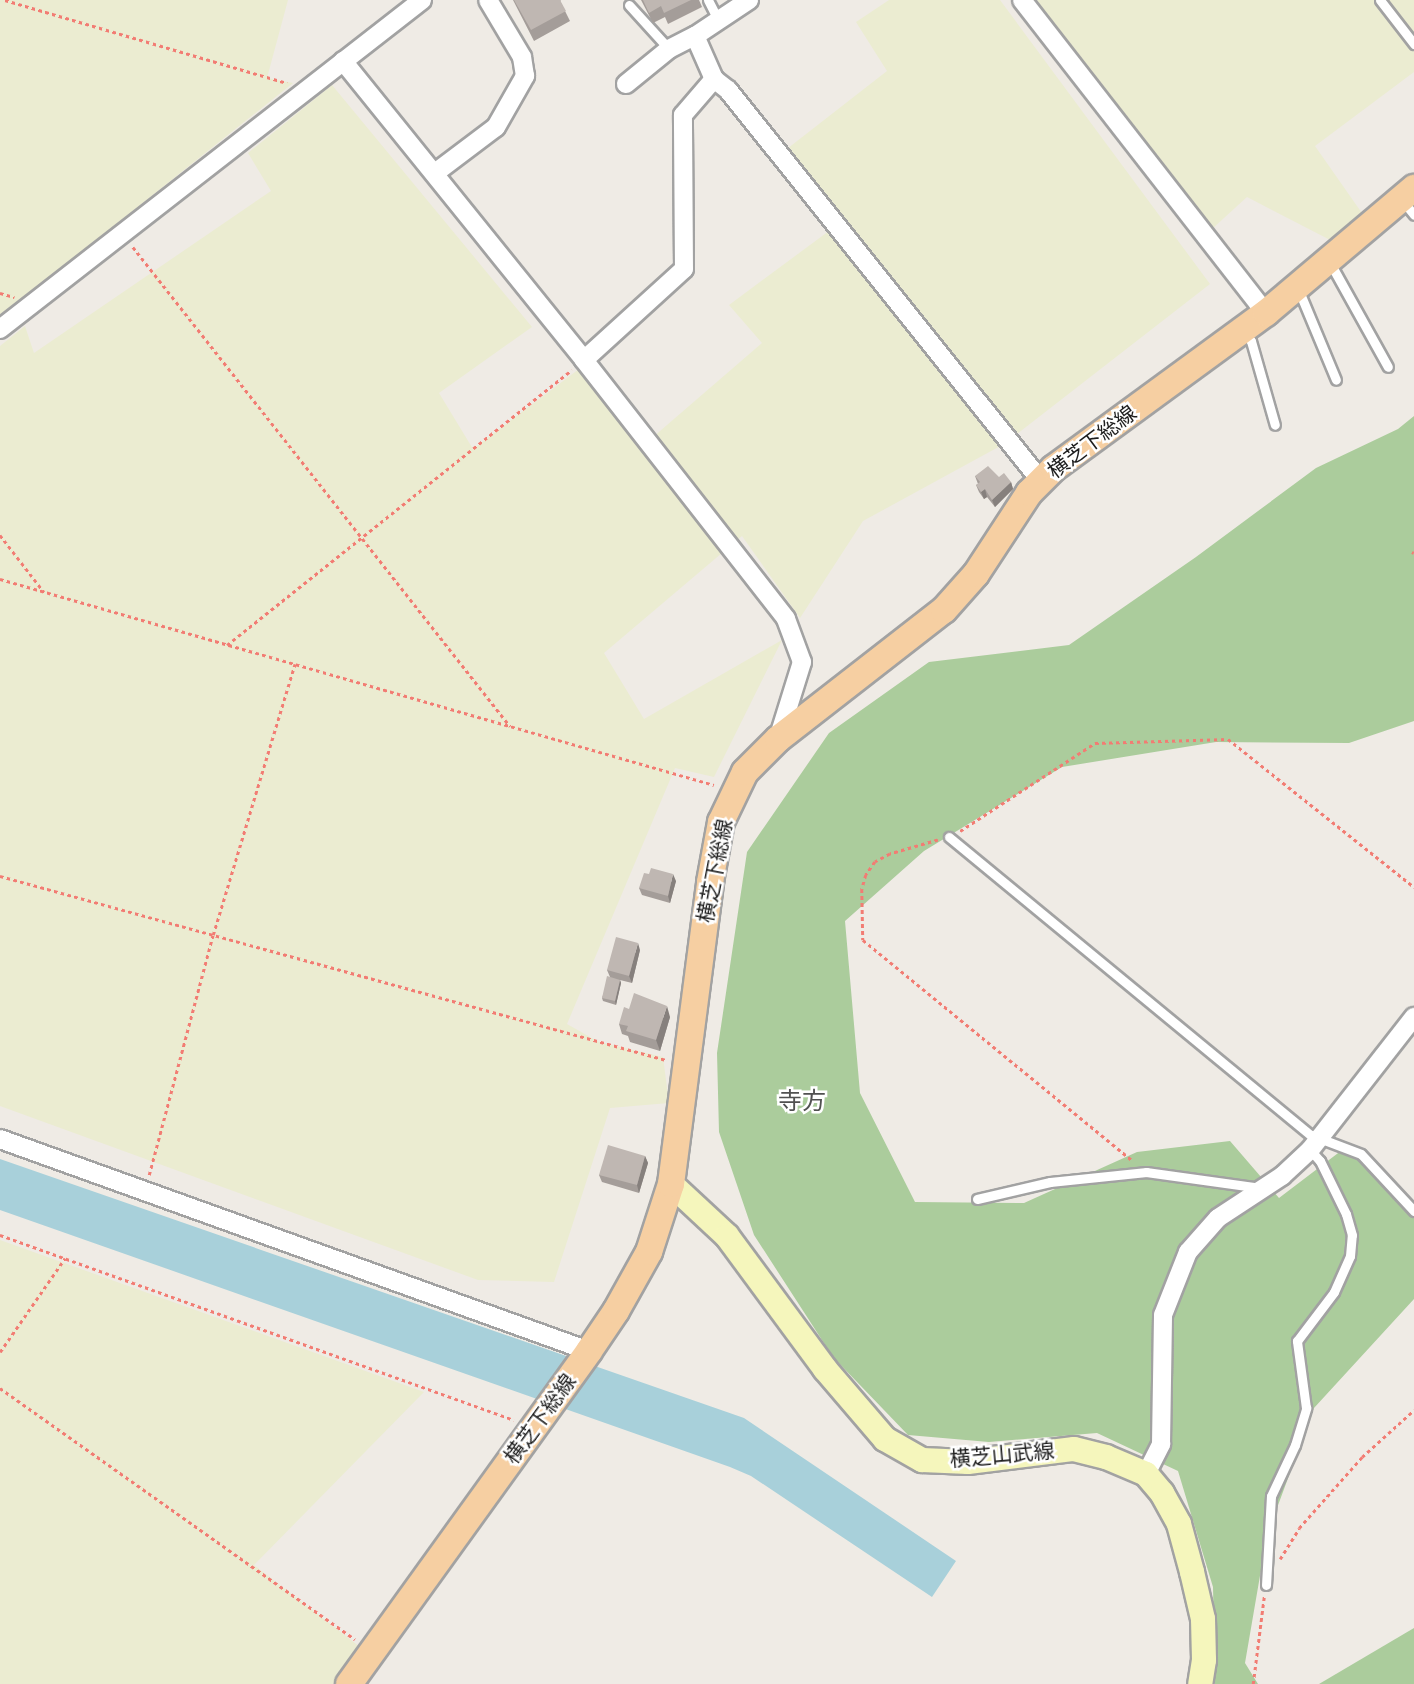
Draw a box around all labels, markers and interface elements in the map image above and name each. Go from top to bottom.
street label: 横芝下総線 [1042,400,1142,484]
street label: 横芝下総線 [693,817,737,925]
district label: 寺方 [778,1087,826,1115]
street label: 横芝下総線 [499,1369,581,1469]
street label: 横芝山武線 [949,1438,1055,1472]

